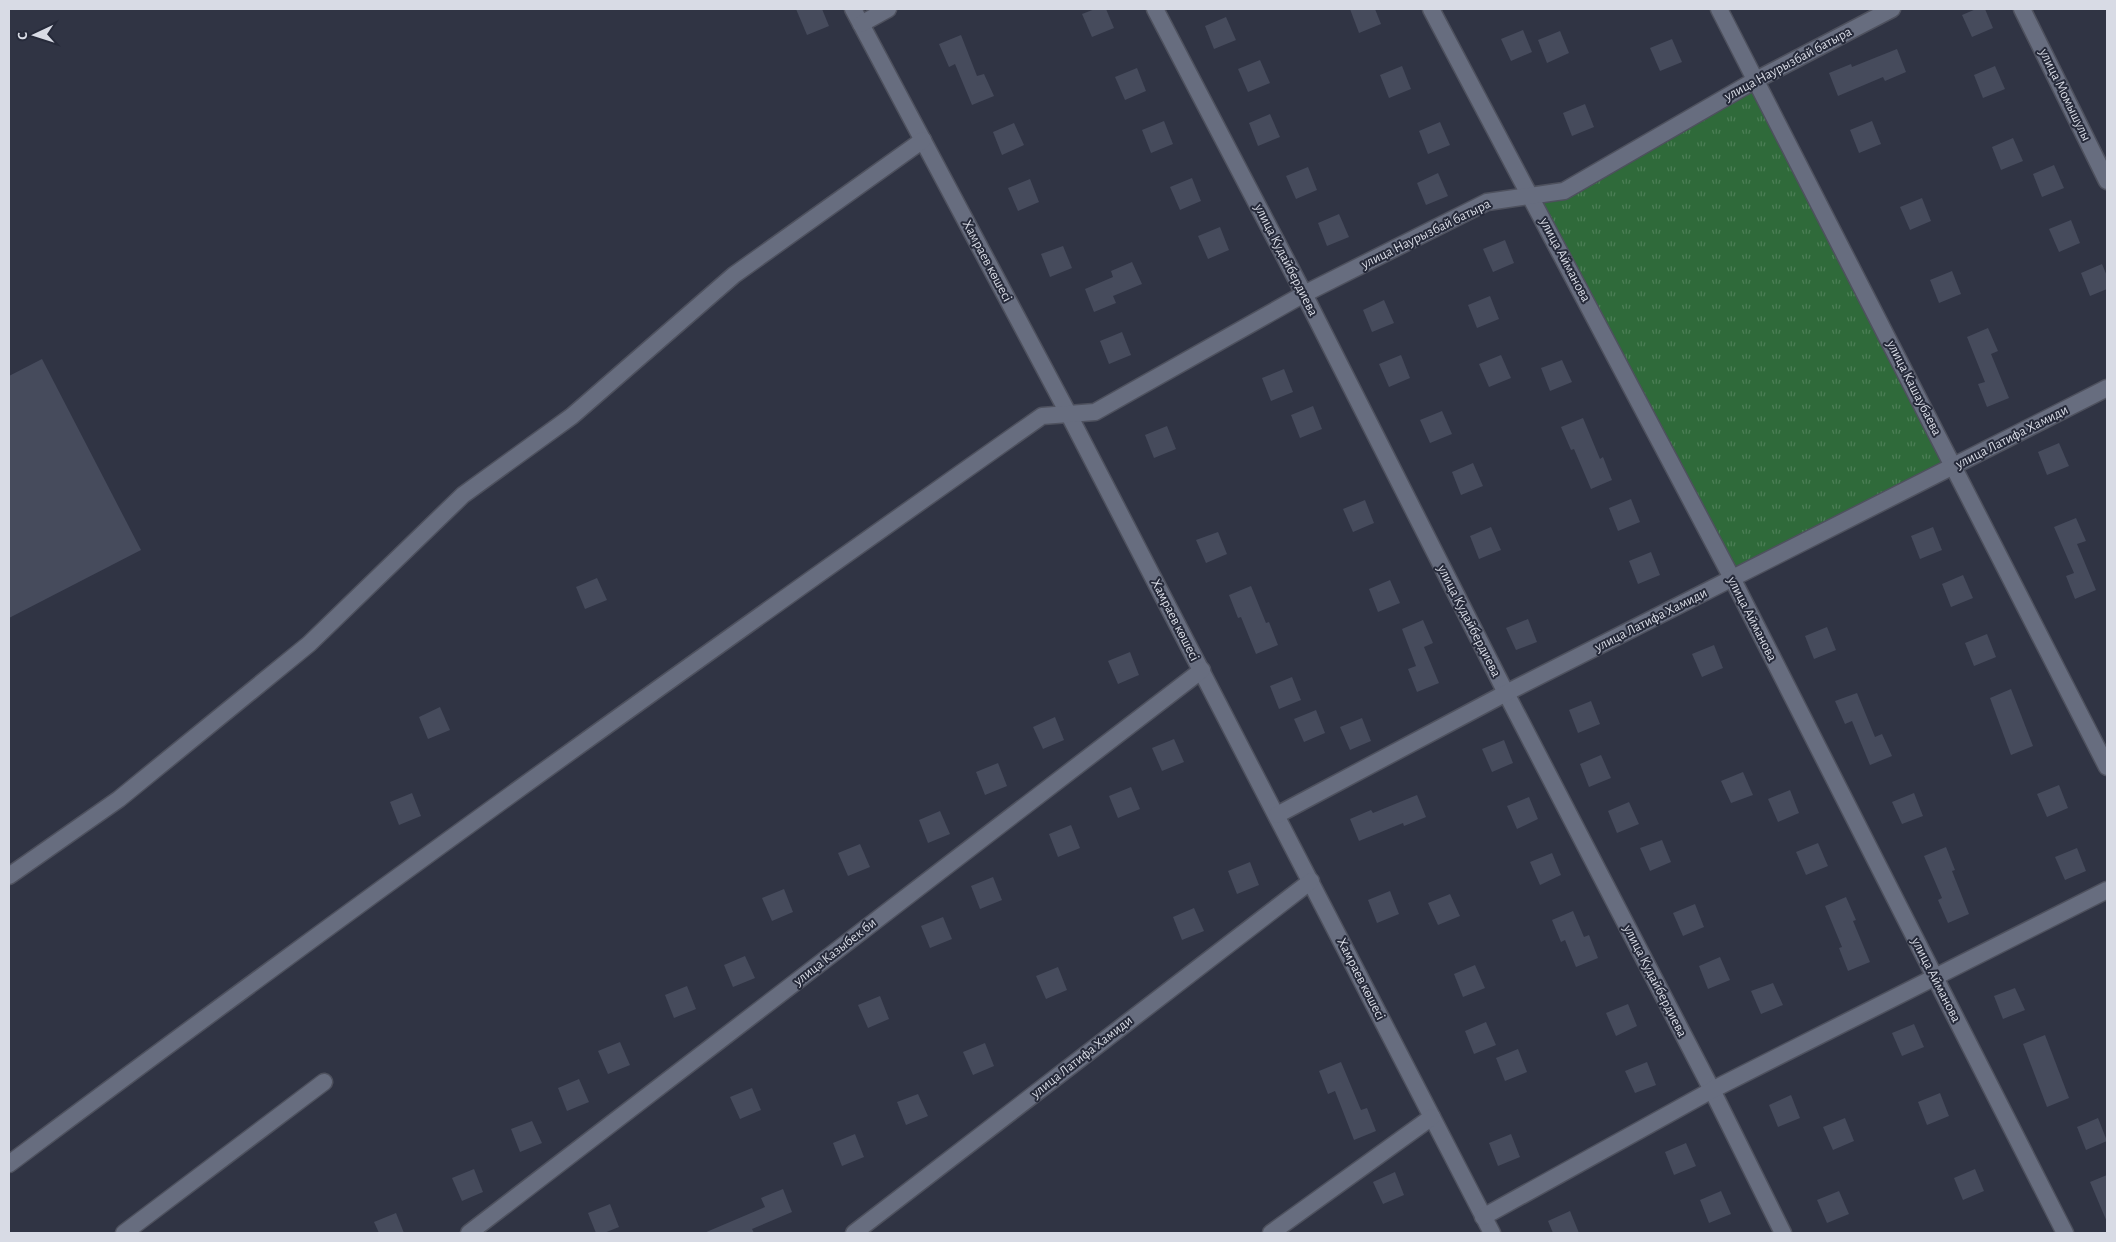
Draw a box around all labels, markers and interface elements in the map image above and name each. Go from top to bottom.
north arrow [10,10,60,60]
street label: улица Наурызбай батыра [1721,24,1855,104]
text: С [16,31,30,40]
street label: улица Момышулы [2036,46,2093,143]
street label: улица Наурызбай батыра [1358,196,1493,272]
street label: улица Кудайбердиева [1251,201,1321,319]
street label: улица Айманова [1537,215,1593,305]
street label: Хамраев көшесі [960,218,1014,304]
street label: улица Кашаубаева [1884,337,1944,438]
street label: улица Латифа Хамиди [1953,403,2071,472]
street label: улица Кудайбердиева [1434,562,1504,680]
street label: улица Айманова [1724,574,1780,664]
street label: Хамраев көшесі [1148,577,1202,663]
street label: улица Латифа Хамиди [1592,586,1710,655]
street label: улица Казыбек би [790,916,879,989]
street label: улица Кудайбердиева [1620,922,1690,1040]
street label: улица Айманова [1908,935,1964,1025]
street label: Хамраев көшесі [1334,936,1388,1022]
street label: улица Латифа Хамиди [1028,1013,1135,1101]

